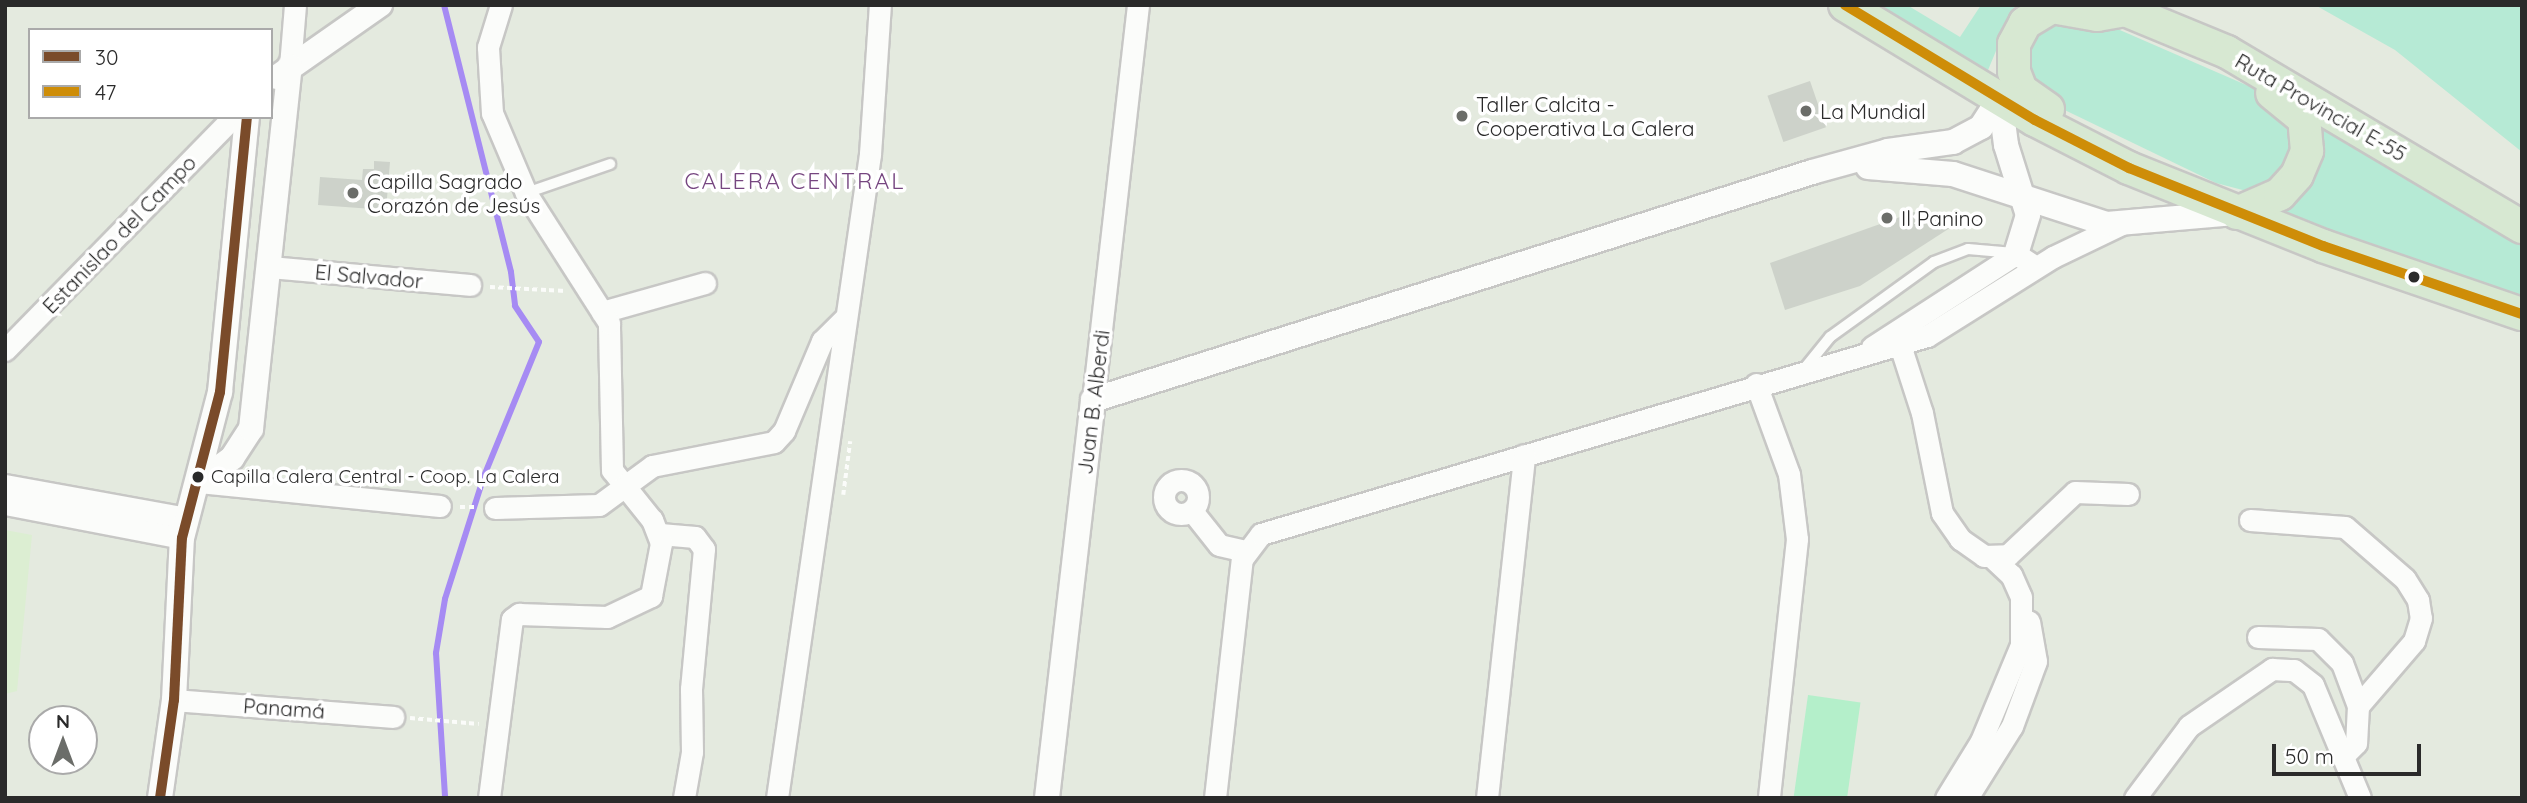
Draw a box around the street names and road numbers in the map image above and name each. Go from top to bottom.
street label: Ruta Provincial E-55 [2231,48,2411,166]
street label: Estanislao del Campo [37,150,201,318]
street label: El Salvador [314,259,424,293]
street label: Juan B. Alberdi [1072,328,1114,476]
street label: Panamá [242,693,326,723]

